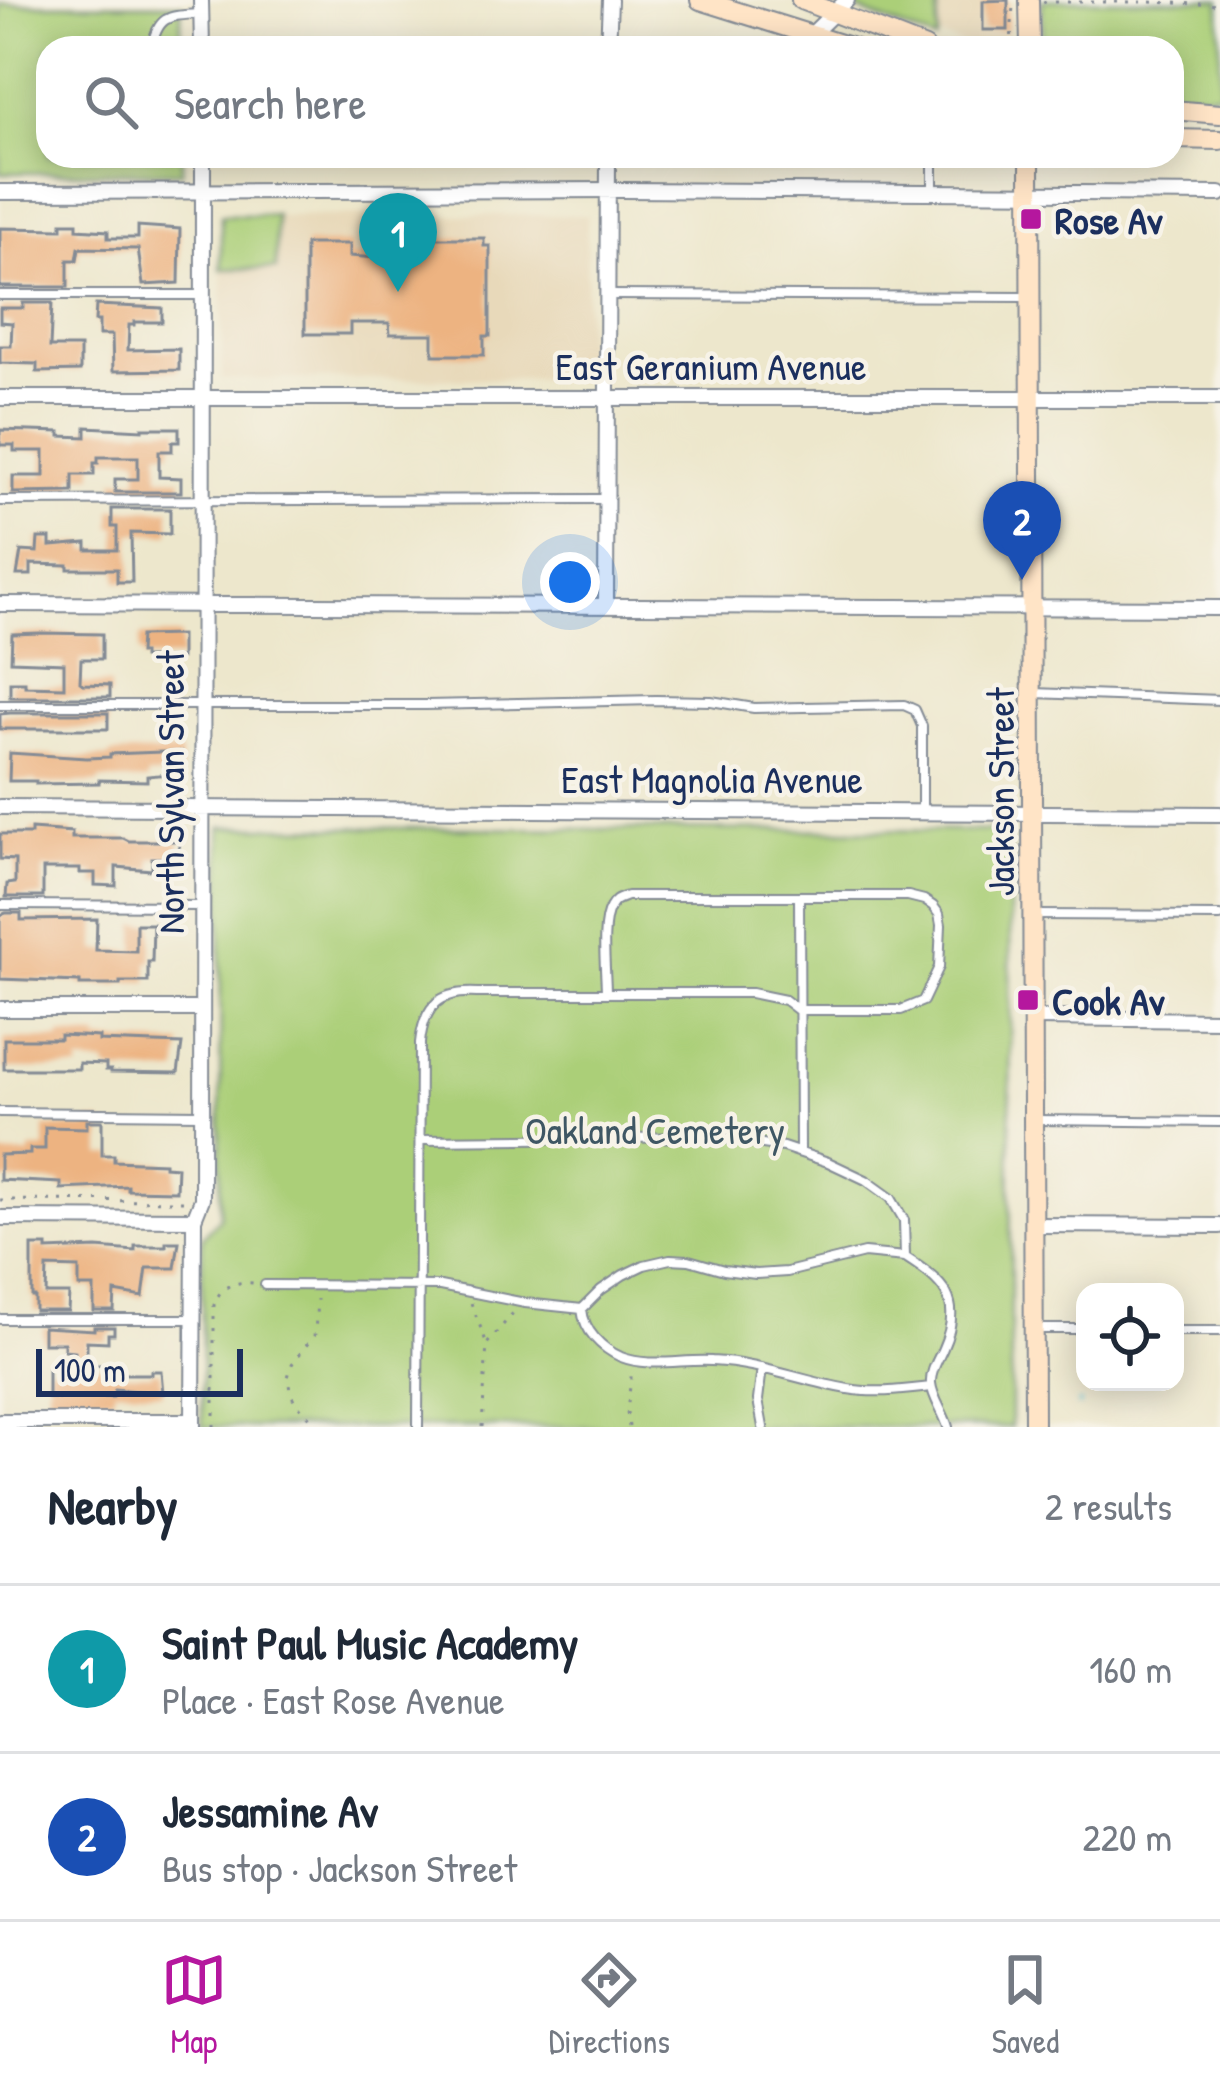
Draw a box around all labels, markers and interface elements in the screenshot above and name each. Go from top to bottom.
search box [36,36,1184,168]
icon: search [78,69,144,135]
text: Search here [174,72,366,133]
pin: 1 [359,193,437,292]
place label: Rose Av [1055,193,1163,246]
marker: Rose Av [1018,206,1044,232]
street label: East Geranium Avenue [556,339,866,392]
pin: 2 [983,481,1061,580]
your location [540,552,600,612]
street label: North Sylvan Street [143,650,196,934]
street label: Jackson Street [973,687,1026,897]
street label: East Magnolia Avenue [561,752,863,805]
place label: Cook Av [1052,974,1165,1027]
marker: Cook Av [1015,987,1041,1013]
park label: Oakland Cemetery [525,1103,785,1156]
map controls [1076,1283,1184,1391]
button: locate [1076,1283,1184,1391]
scale bar [36,1343,243,1396]
text: 100 m [54,1348,126,1392]
text: Nearby [48,1471,178,1540]
text: 2 results [1045,1479,1172,1532]
text: Saint Paul Music Academy [162,1612,578,1673]
text: 1 [80,1642,94,1695]
text: 160 m [1089,1642,1172,1695]
text: Place · East Rose Avenue [162,1673,505,1726]
text: Jessamine Av [162,1780,378,1841]
text: 2 [78,1810,96,1863]
text: 220 m [1083,1810,1172,1863]
text: Bus stop · Jackson Street [162,1841,517,1894]
tab: Map [161,1947,227,2063]
tab: Directions [549,1947,670,2063]
tab: Saved [992,1947,1059,2063]

